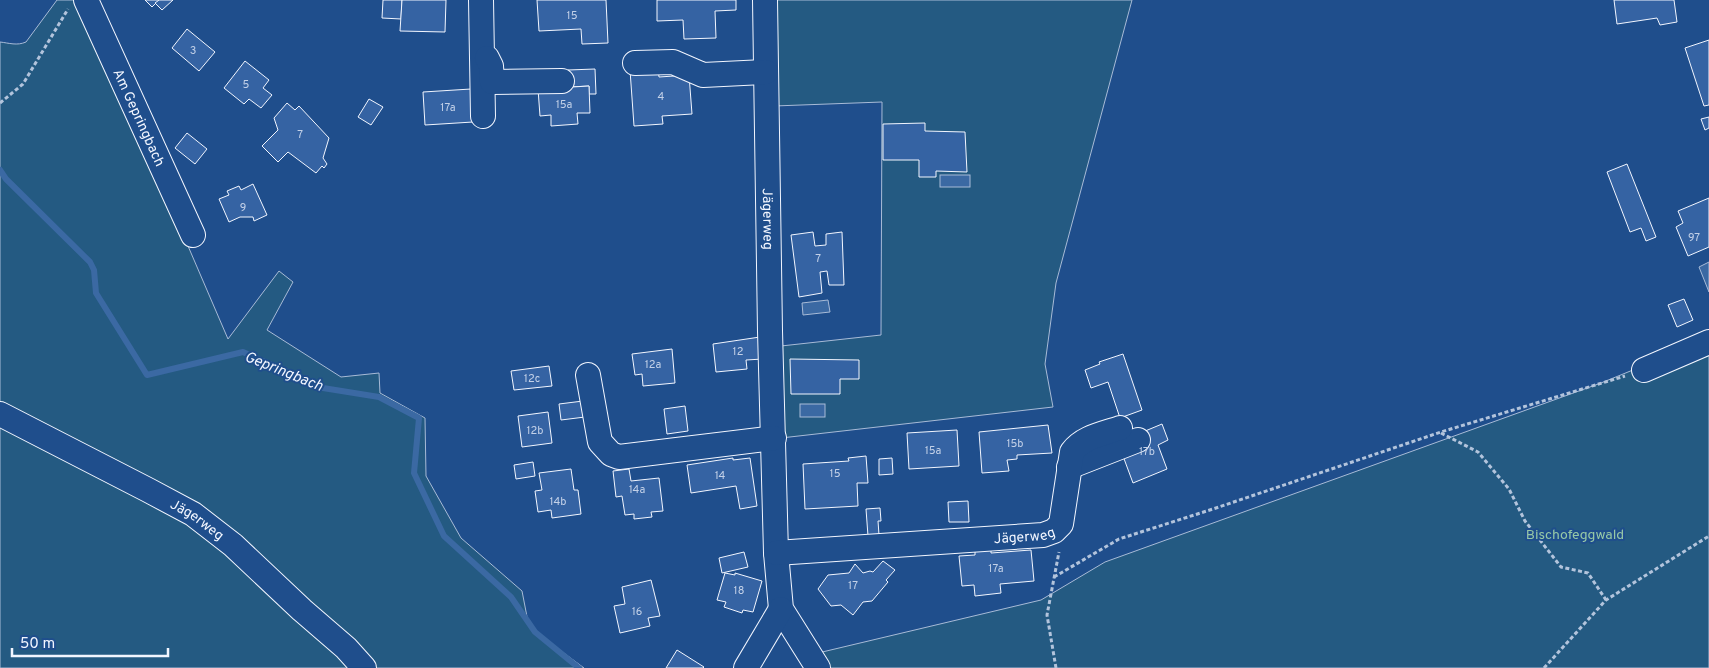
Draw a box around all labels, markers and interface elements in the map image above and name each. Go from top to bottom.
house number: 15 [567,9,578,23]
house number: 3 [190,44,196,58]
street label: Am Gepringbach [109,67,168,169]
house number: 5 [243,78,250,92]
house number: 4 [658,90,665,104]
house number: 15a [556,98,573,112]
house number: 17a [440,101,456,115]
house number: 7 [297,128,303,142]
street label: Jägerweg [758,188,776,250]
house number: 9 [240,201,246,215]
house number: 97 [1688,231,1700,245]
house number: 7 [815,252,821,266]
house number: 12 [733,345,743,359]
water label: Gepringbach [242,348,325,397]
house number: 12a [645,358,662,372]
house number: 12c [524,372,540,386]
house number: 12b [526,424,544,438]
house number: 15b [1006,437,1024,451]
house number: 15a [925,444,942,458]
house number: 17b [1139,445,1155,459]
house number: 15 [830,467,841,481]
house number: 14 [715,469,726,483]
house number: 14a [629,483,645,497]
house number: 14b [550,495,566,509]
street label: Jägerweg [167,496,227,545]
street label: Jägerweg [993,524,1058,548]
park label: Bischofeggwald [1526,527,1624,544]
house number: 17a [988,562,1004,576]
house number: 17 [848,579,858,593]
house number: 18 [734,584,744,598]
house number: 16 [632,605,642,619]
scale bar [12,626,169,658]
text: 50 m [20,635,55,654]

